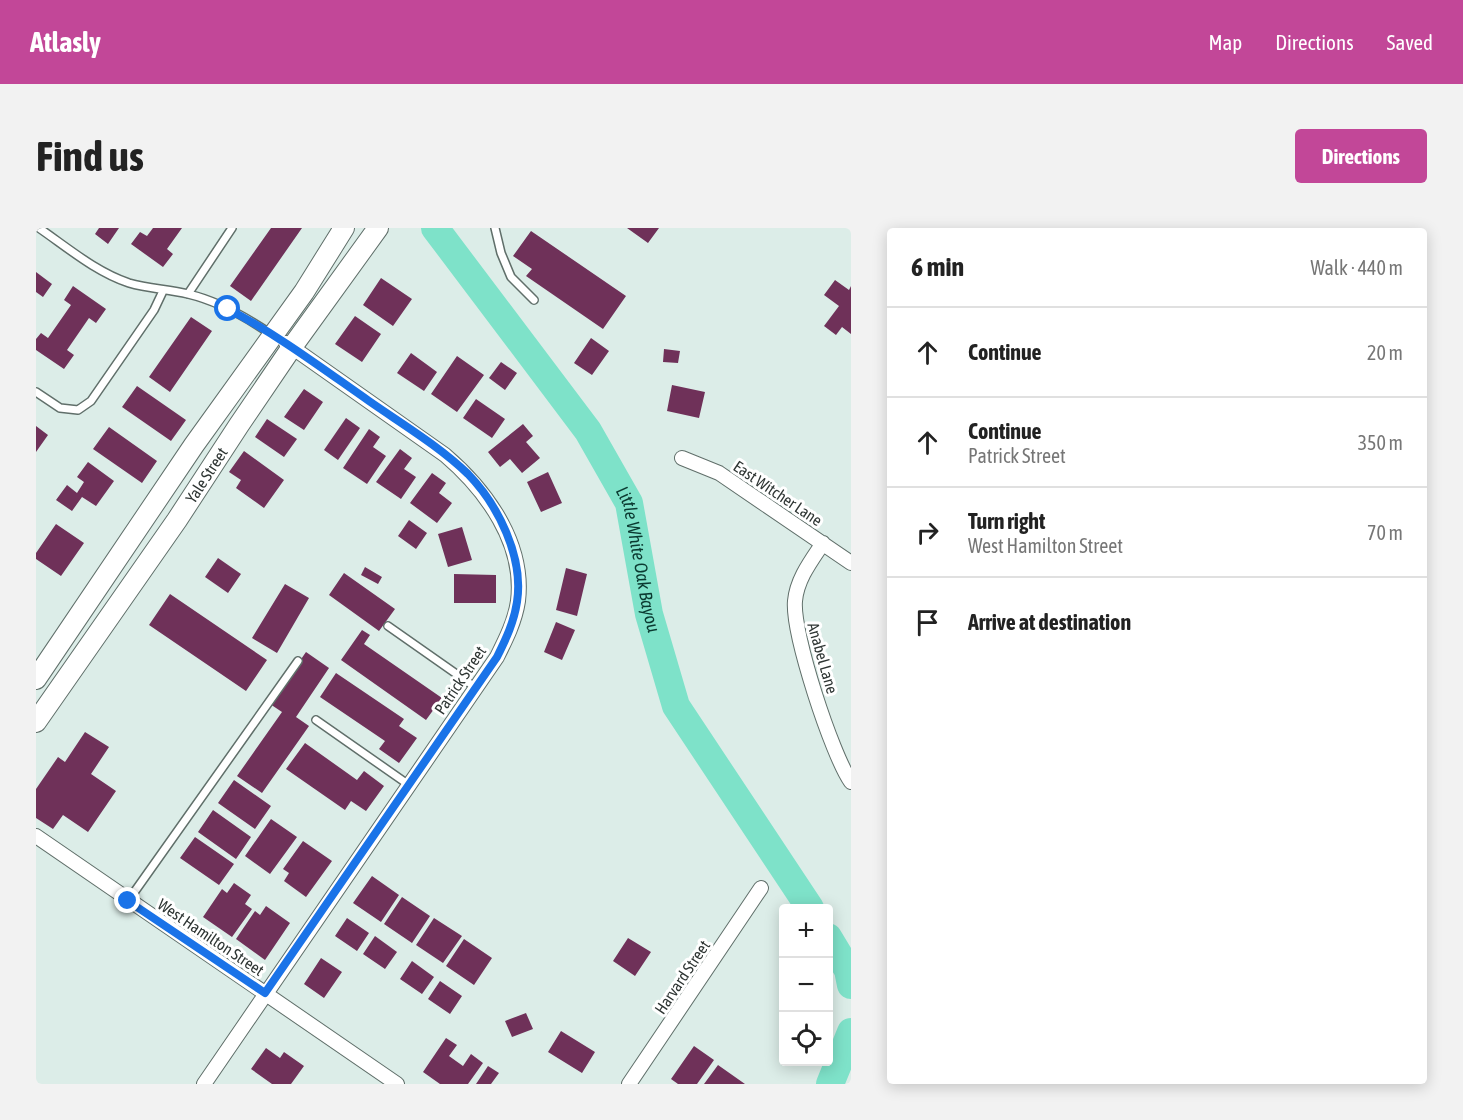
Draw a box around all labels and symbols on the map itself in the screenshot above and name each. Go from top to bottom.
route start [214,295,240,321]
street label: Yale Street [182,444,231,506]
street label: East Witcher Lane [730,457,826,529]
water label: Little White Oak Bayou [612,482,665,635]
street label: Anabel Lane [804,620,842,696]
street label: Patrick Street [431,642,490,717]
route end [114,887,140,913]
street label: West Hamilton Street [155,895,268,979]
street label: Harvard Street [651,936,713,1017]

